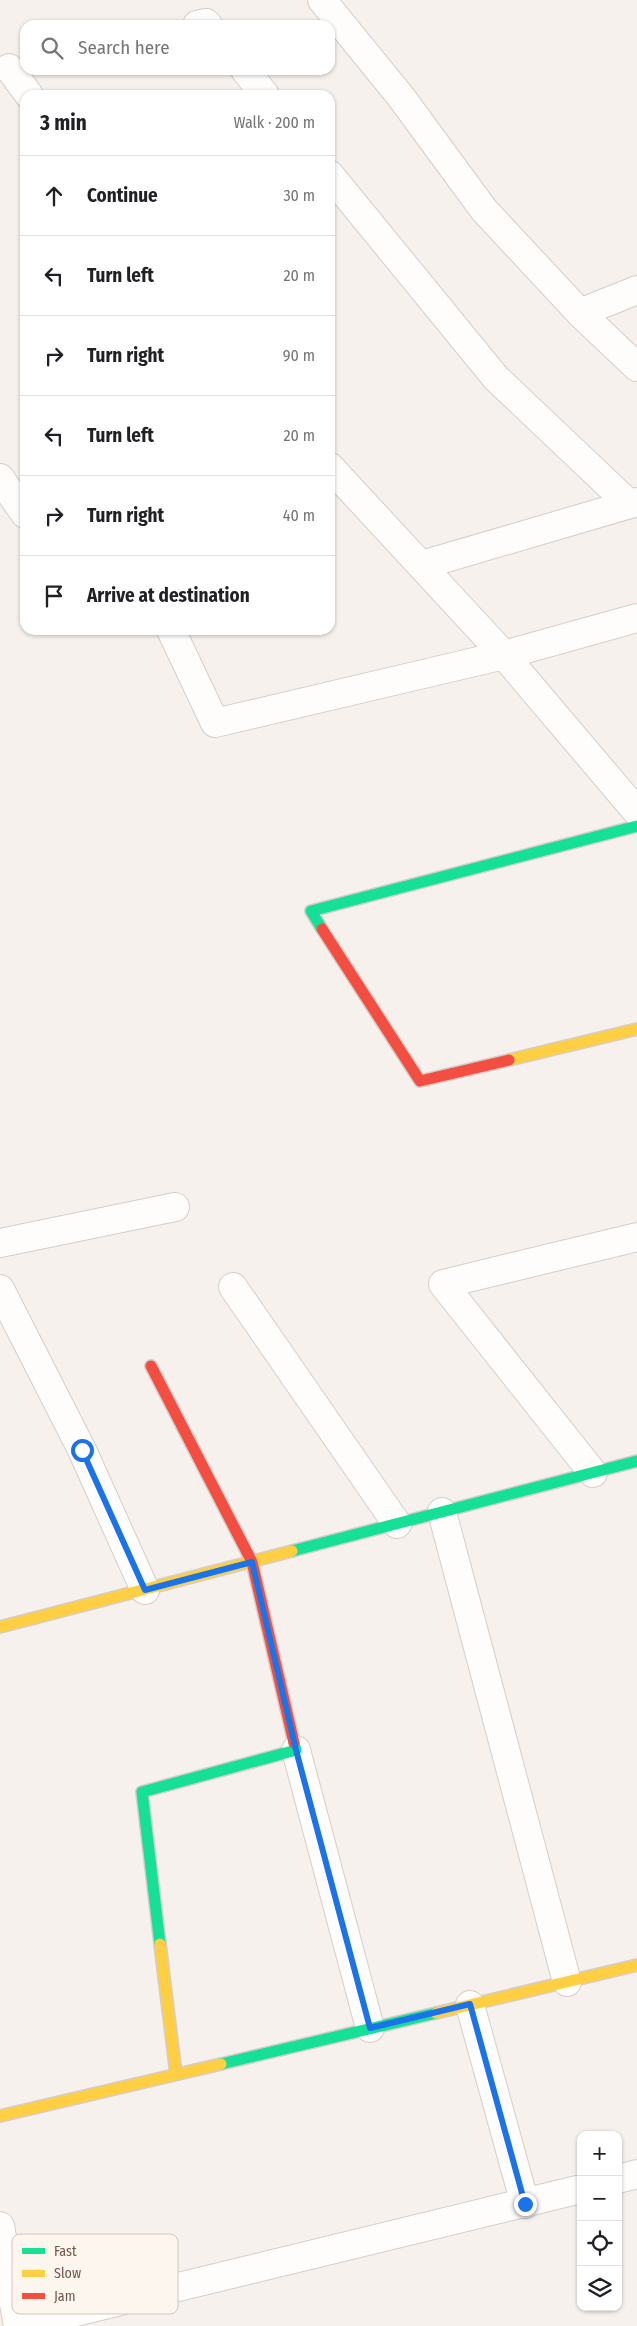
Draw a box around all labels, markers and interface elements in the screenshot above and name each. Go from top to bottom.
search box [20,20,335,75]
icon: search [38,34,66,62]
text: Search here [78,36,170,59]
text: 3 min [40,110,87,136]
text: Walk · 200 m [233,113,315,132]
icon: ahead [40,182,68,210]
text: Continue [87,184,158,207]
text: 30 m [283,186,315,205]
icon: left [40,262,68,290]
text: Turn left [87,264,154,287]
text: 20 m [284,266,315,285]
icon: right [40,342,68,370]
text: Turn right [87,344,164,367]
text: 90 m [283,346,315,365]
icon: left [40,422,68,450]
text: Turn left [87,424,154,447]
text: 20 m [284,426,315,445]
icon: right [40,502,68,530]
text: Turn right [87,504,164,527]
text: 40 m [283,506,315,525]
icon: arrive [40,582,68,610]
text: Arrive at destination [87,584,250,607]
route start [71,1439,94,1462]
map controls [577,2131,622,2311]
button: + [577,2131,622,2176]
button: − [577,2176,622,2221]
route end [514,2193,537,2216]
button: locate [577,2221,622,2266]
legend [12,2234,178,2314]
text: Fast [54,2243,77,2260]
text: Slow [54,2265,81,2282]
button: layers [577,2266,622,2311]
text: Jam [54,2288,75,2305]

